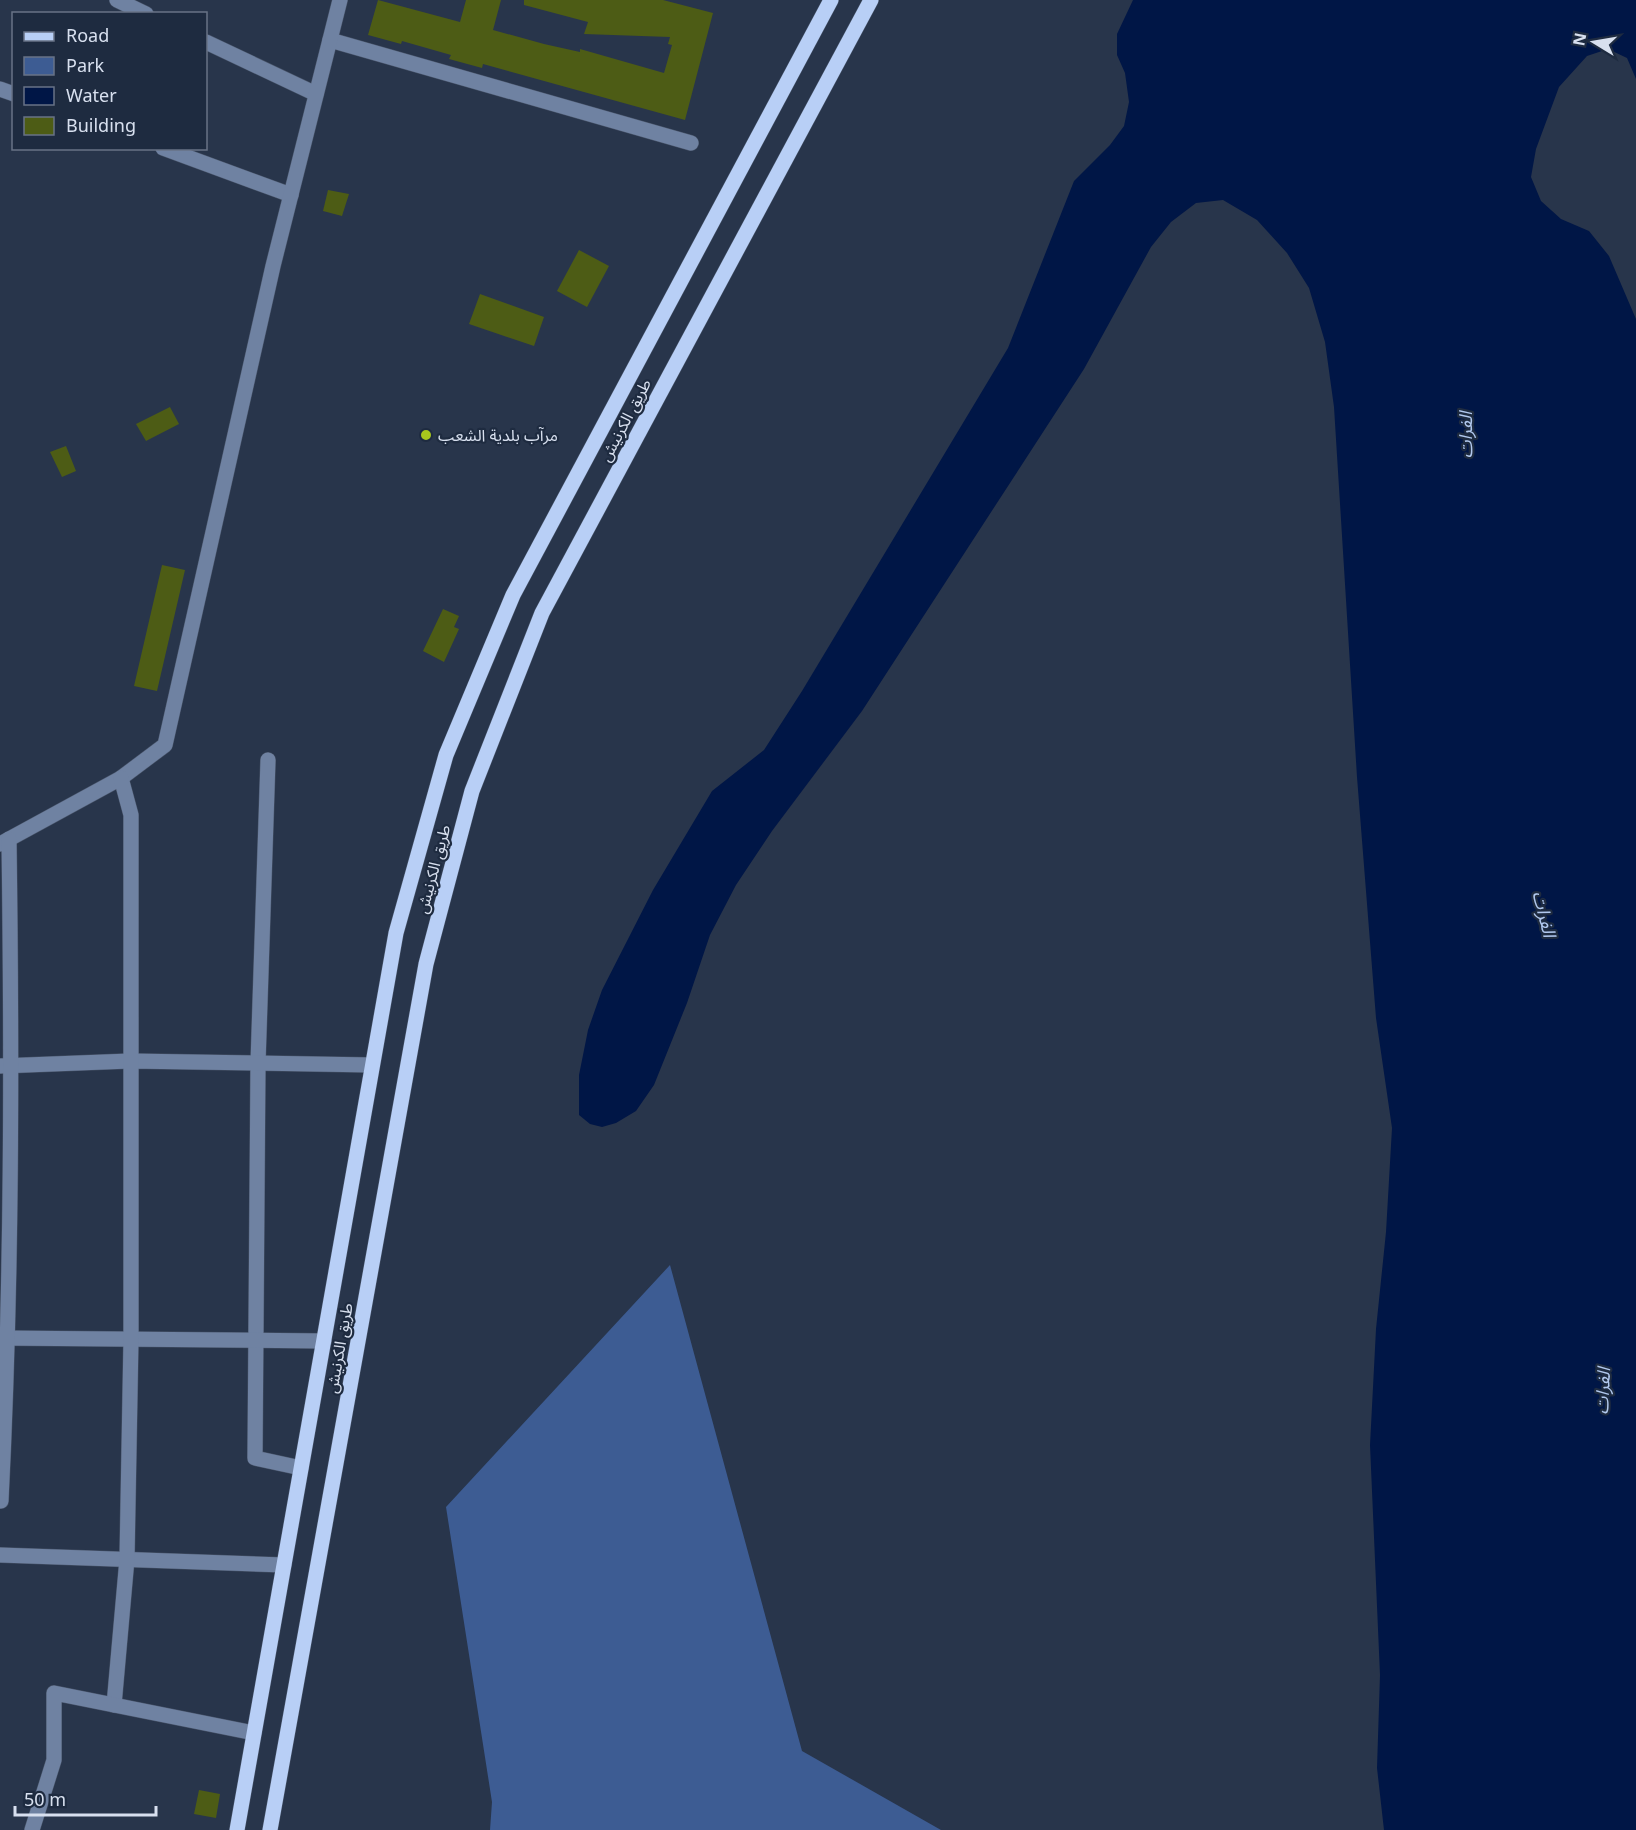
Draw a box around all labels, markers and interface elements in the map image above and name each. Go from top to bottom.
legend [12,12,207,150]
north arrow [1564,12,1624,72]
text: Road [66,23,109,47]
text: N [1567,31,1591,48]
text: Park [66,53,104,77]
text: Water [66,83,117,107]
text: Building [66,113,136,137]
street label: طريق الكرنيش [594,374,656,465]
water label: الفرات [1453,410,1477,458]
place label: مرآب بلدية الشعب [438,424,558,446]
marker: مرآب بلدية الشعب [419,428,433,442]
street label: طريق الكرنيش [411,822,455,916]
water label: الفرات [1528,888,1563,941]
street label: طريق الكرنيش [320,1301,358,1395]
water label: الفرات [1589,1365,1615,1415]
scale bar [15,1779,156,1817]
text: 50 m [24,1787,66,1811]

